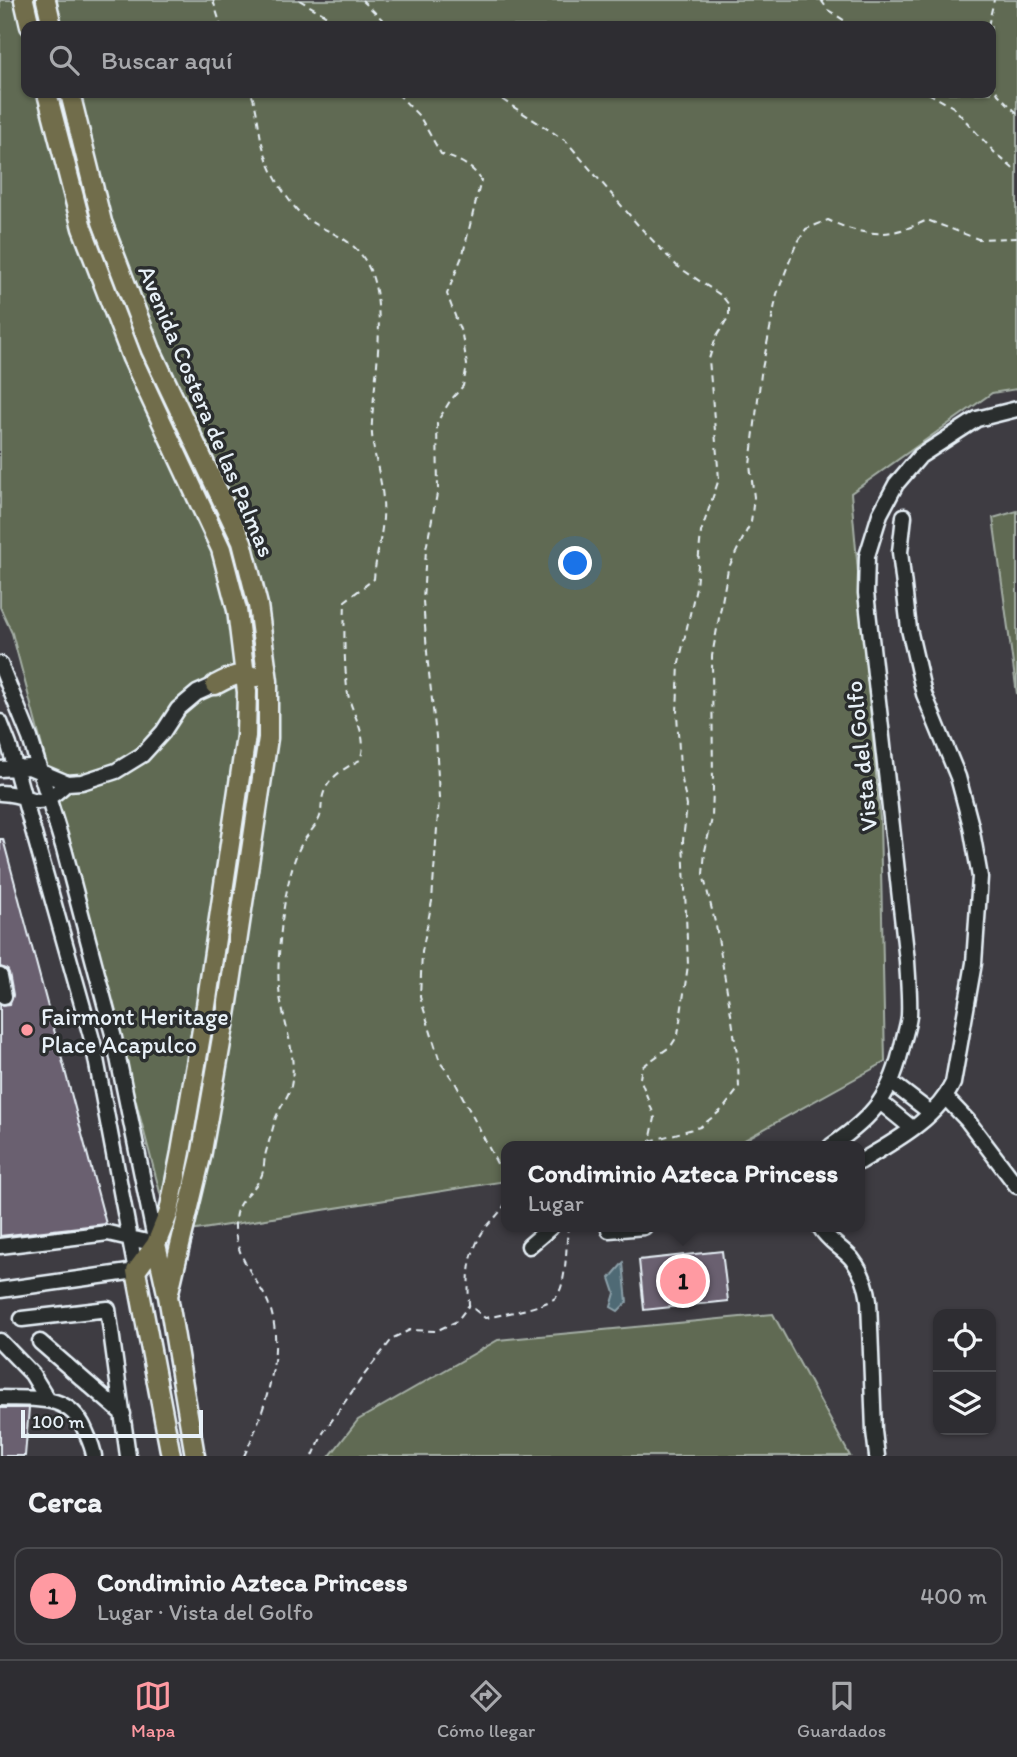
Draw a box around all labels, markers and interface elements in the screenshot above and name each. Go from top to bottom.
search box [21,21,996,98]
icon: search [45,41,83,79]
text: Buscar aquí [101,44,232,76]
street label: Avenida Costera de las Palmas [132,261,282,561]
your location [558,546,592,580]
street label: Vista del Golfo [839,679,883,833]
place label: Fairmont Heritage Place Acapulco [41,1002,229,1059]
marker: Fairmont Heritage Place Acapulco [19,1022,35,1038]
popup [501,1141,865,1232]
text: Condiminio Azteca Princess [528,1157,838,1189]
text: Lugar [528,1189,584,1217]
pin: 1 [660,1255,706,1307]
map controls [933,1309,996,1435]
button: locate [933,1309,996,1372]
button: layers [933,1372,996,1435]
scale bar [21,1407,203,1439]
text: 100 m [32,1410,84,1433]
text: Cerca [28,1483,102,1520]
text: Condiminio Azteca Princess [97,1566,408,1598]
text: 1 [48,1582,58,1610]
text: 400 m [920,1582,987,1610]
text: Lugar · Vista del Golfo [97,1598,313,1626]
tab: Mapa [131,1677,175,1742]
tab: Cómo llegar [437,1677,535,1742]
tab: Guardados [797,1677,886,1742]

